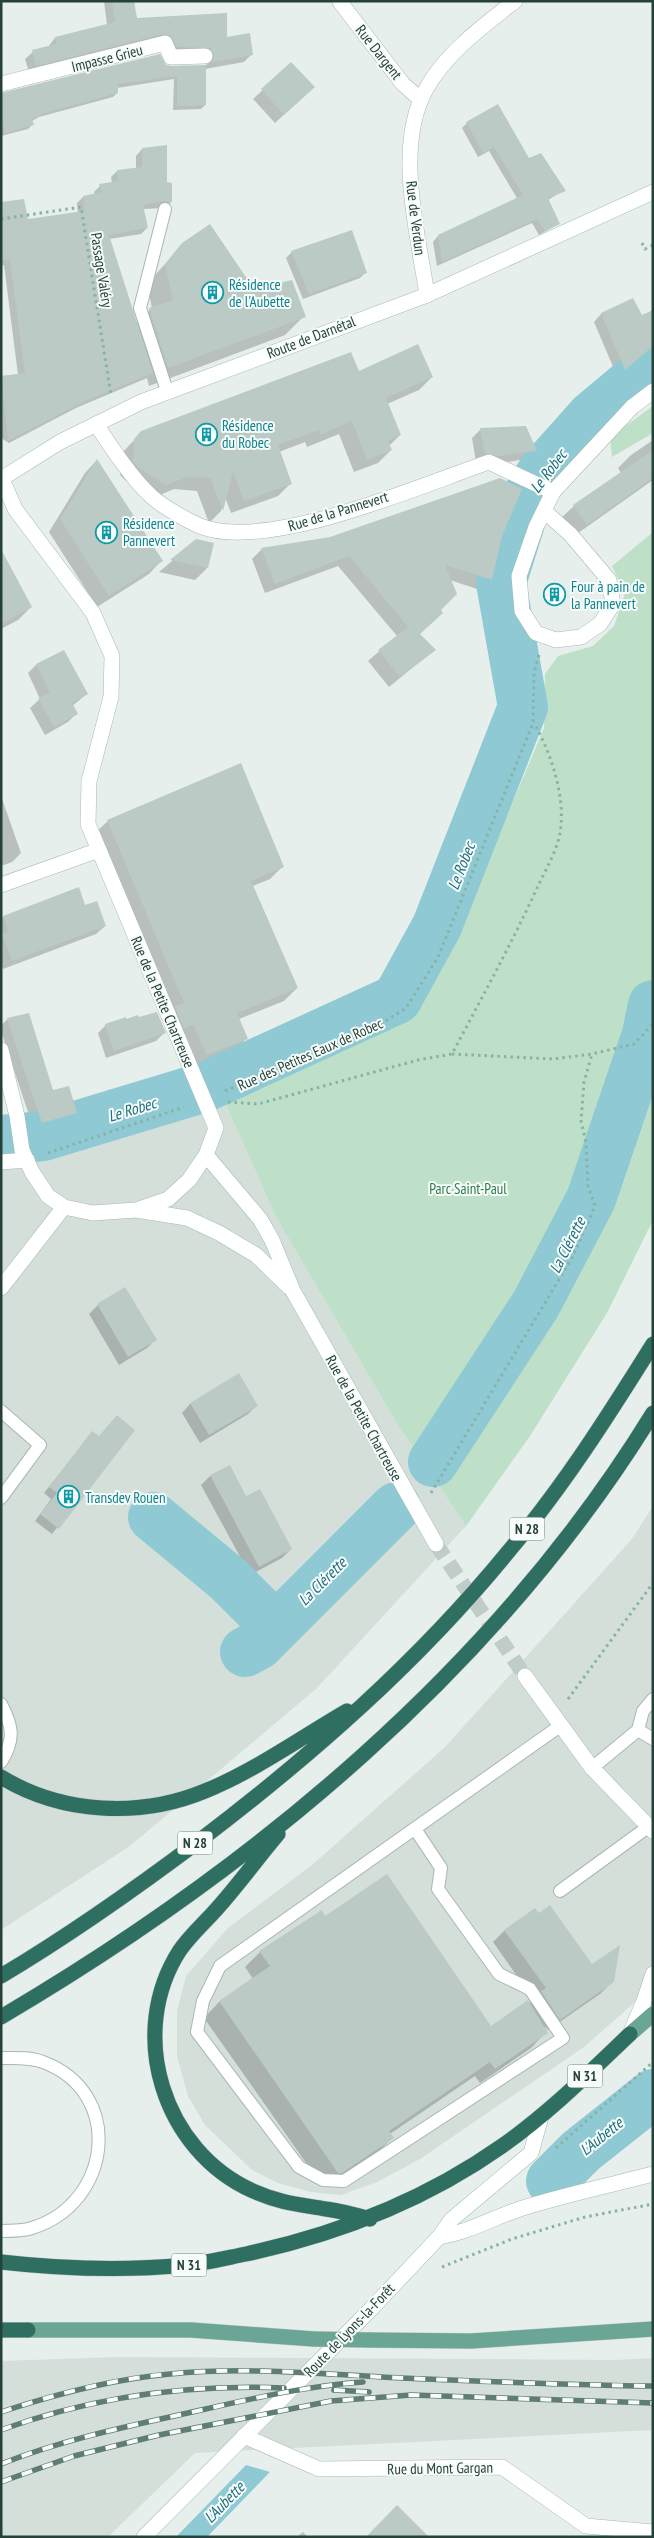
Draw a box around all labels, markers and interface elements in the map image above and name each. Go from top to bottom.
street label: Rue Dargent [352,21,406,83]
street label: Impasse Grieu [69,40,145,76]
street label: Rue de Verdun [402,180,430,256]
street label: Passage Valéry [87,231,117,309]
place label: Résidence de l'Aubette [229,275,290,311]
building icon: Résidence de l'Aubette [201,281,225,305]
street label: Route de Darnétal [264,311,358,363]
place label: Résidence du Robec [222,416,274,452]
building icon: Résidence du Robec [194,422,218,446]
water label: Le Robec [525,444,572,497]
street label: Rue de la Pannevert [286,487,390,535]
place label: Résidence Pannevert [123,514,175,550]
building icon: Résidence Pannevert [95,520,119,544]
place label: Four à pain de la Pannevert [571,577,645,613]
building icon: Four à pain de la Pannevert [543,583,567,607]
water label: Le Robec [443,837,480,892]
street label: Rue de la Petite Chartreuse [127,933,199,1071]
street label: Rue des Petites Eaux de Robec [234,1013,386,1095]
water label: Le Robec [106,1092,161,1126]
park label: Parc Saint-Paul [429,1179,507,1198]
water label: La Clérette [544,1212,590,1276]
street label: Rue de la Petite Chartreuse [321,1352,407,1484]
building icon: Transdev Rouen [57,1485,81,1509]
place label: Transdev Rouen [85,1488,166,1507]
road number: N 28 [510,1518,544,1540]
water label: La Clérette [294,1552,351,1609]
road number: N 28 [178,1832,212,1855]
road number: N 31 [568,2064,602,2088]
water label: L'Aubette [575,2112,628,2159]
road number: N 31 [172,2254,206,2276]
street label: Route de Lyons-la-Forêt [299,2279,399,2381]
street label: Rue du Mont Gargan [387,2458,493,2478]
water label: L'Aubette [200,2476,249,2527]

